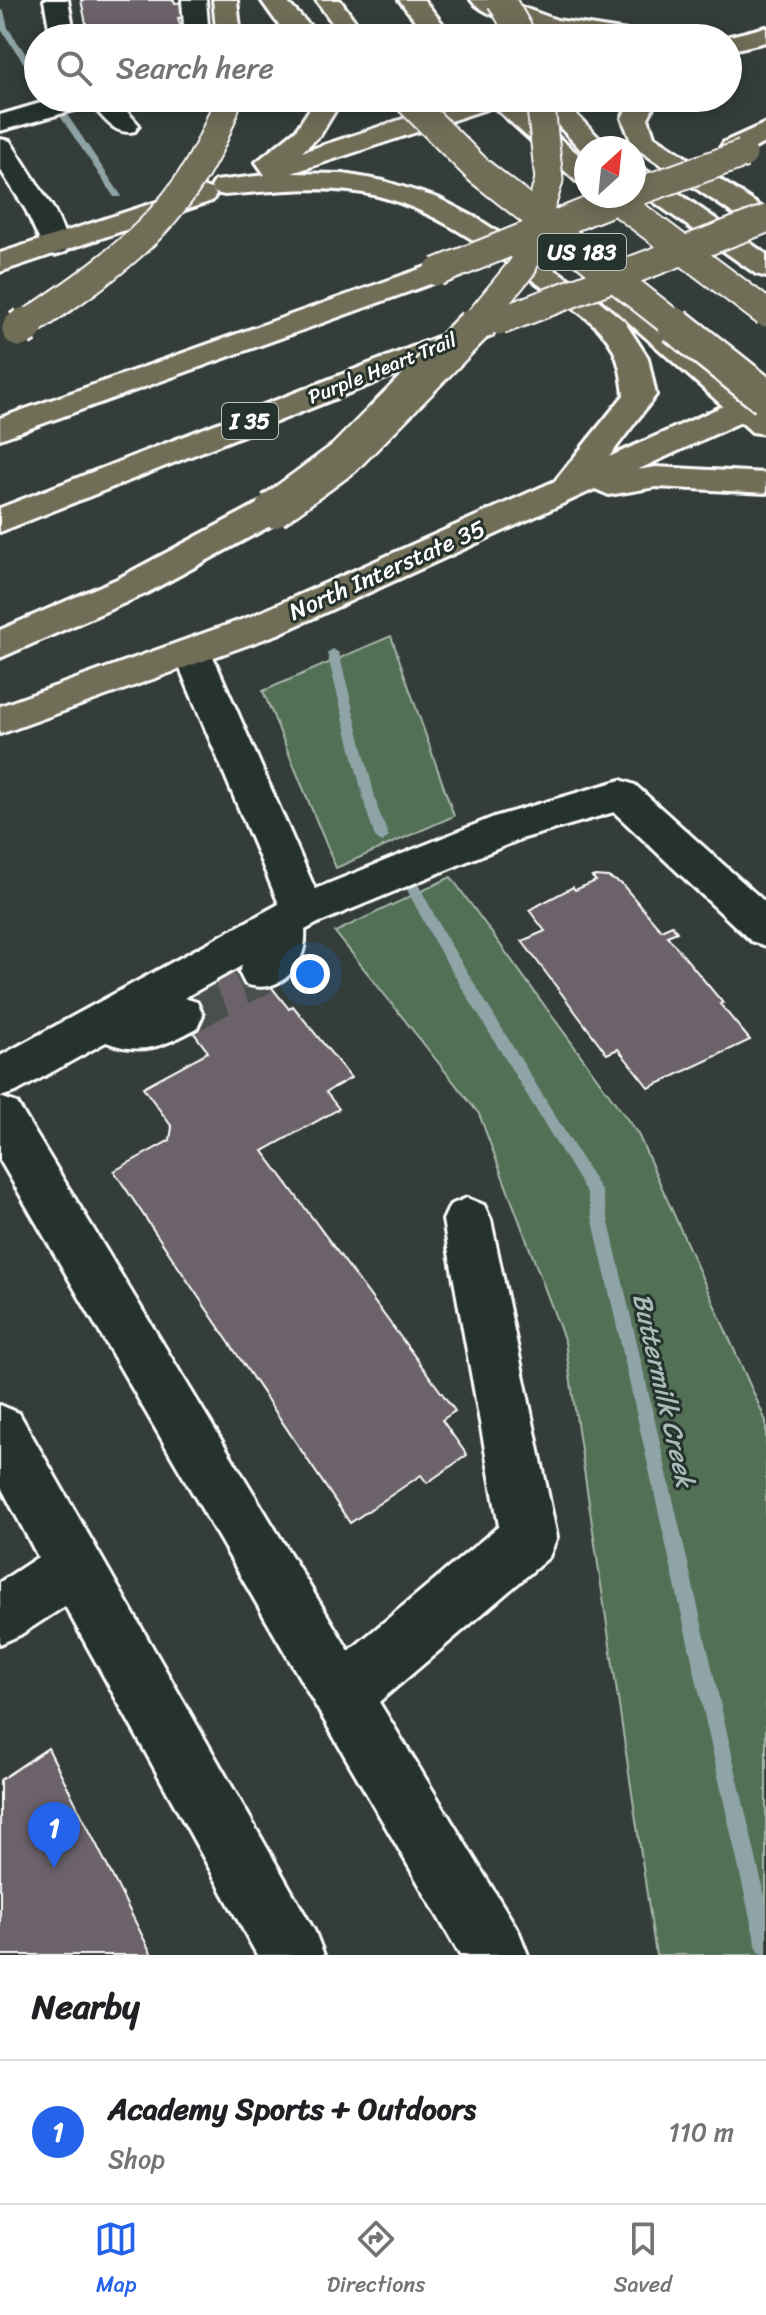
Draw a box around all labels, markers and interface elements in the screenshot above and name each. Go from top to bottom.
search box [24,24,742,112]
text: Search here [116,41,274,95]
icon: search [52,46,96,90]
north arrow [574,136,646,208]
road number: US 183 [538,234,626,270]
street label: Purple Heart Trail [303,322,463,414]
road number: I 35 [222,403,278,439]
street label: North Interstate 35 [282,508,492,632]
your location [290,954,330,994]
water label: Buttermilk Creek [619,1288,709,1494]
pin: 1 [28,1802,80,1868]
text: Nearby [32,1977,140,2037]
text: Academy Sports + Outdoors [108,2082,476,2136]
text: 1 [52,2109,64,2155]
text: 110 m [669,2109,734,2155]
text: Shop [108,2136,165,2182]
tab: Map [94,2217,138,2304]
tab: Directions [327,2217,425,2304]
tab: Saved [614,2217,672,2304]

